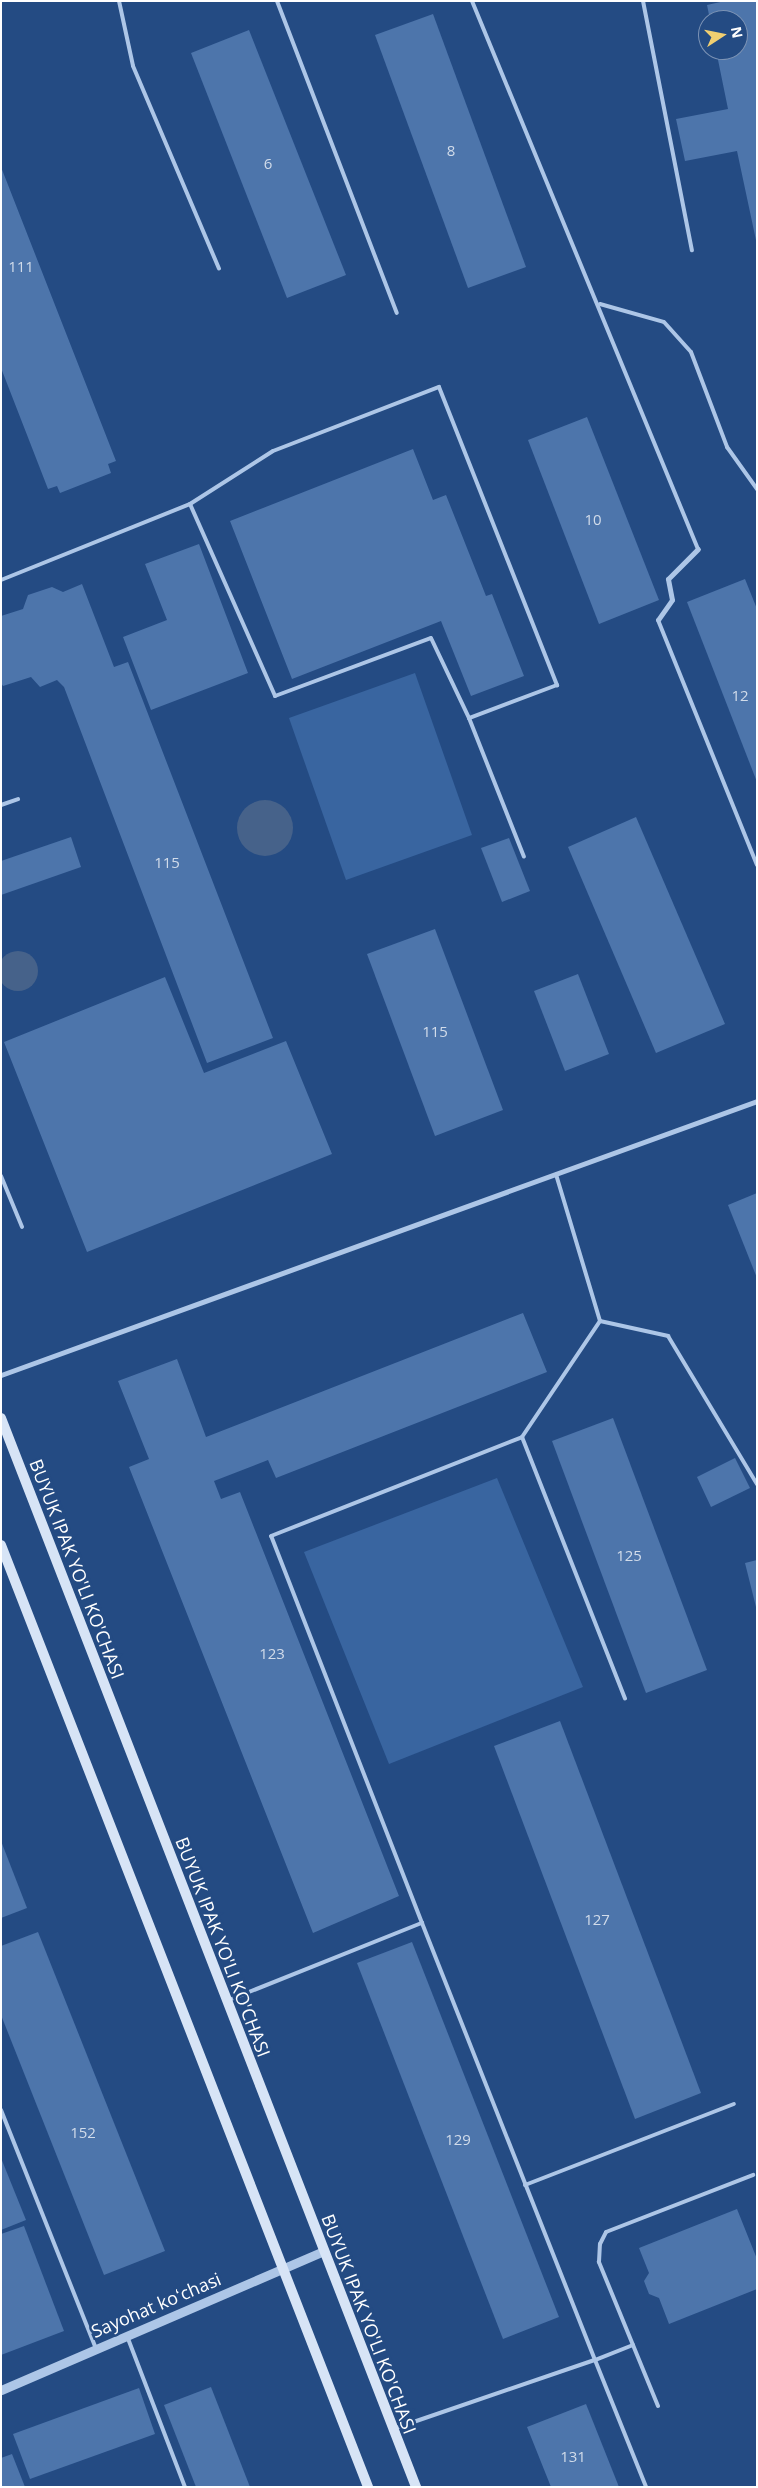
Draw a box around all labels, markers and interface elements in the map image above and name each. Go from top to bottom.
north arrow [698,10,748,60]
text: N [727,25,748,40]
house number: 8 [447,142,455,160]
house number: 6 [264,155,272,173]
house number: 111 [8,258,34,276]
house number: 10 [584,511,602,529]
house number: 12 [731,687,749,705]
house number: 115 [154,854,180,872]
house number: 115 [422,1023,448,1041]
street label: BUYUK IPAK YO'LI KO'CHASI [25,1456,129,1682]
house number: 125 [616,1547,642,1565]
house number: 123 [259,1645,285,1663]
street label: BUYUK IPAK YO'LI KO'CHASI [171,1834,275,2060]
house number: 127 [584,1911,610,1929]
house number: 152 [70,2124,96,2142]
house number: 129 [445,2131,471,2149]
street label: BUYUK IPAK YO'LI KO'CHASI [317,2211,421,2437]
street label: Sayohat koʻchasi [88,2268,224,2342]
house number: 131 [560,2448,586,2466]

